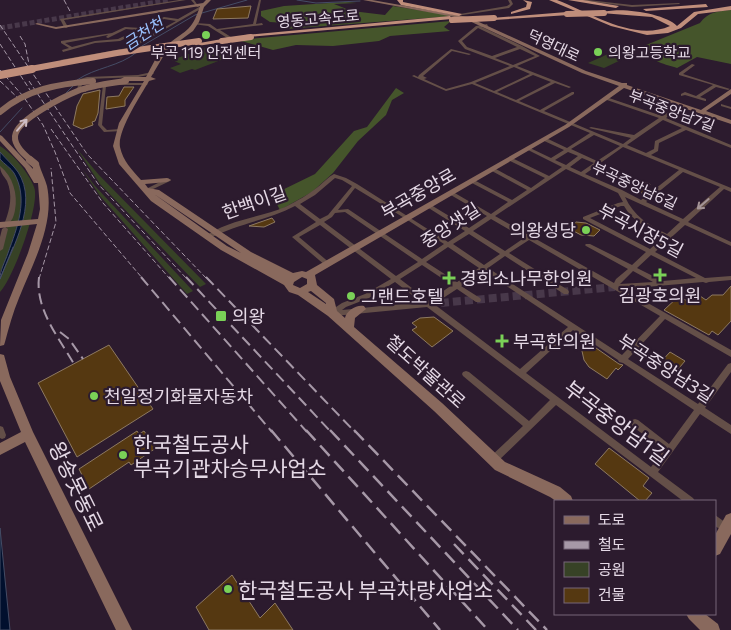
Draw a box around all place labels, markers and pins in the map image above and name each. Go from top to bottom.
marker: 부곡 119 안전센터 [200,29,212,41]
place label: 부곡 119 안전센터 [151,43,261,61]
place label: 의왕고등학교 [608,43,691,61]
marker: 의왕고등학교 [592,46,604,58]
place label: 의왕성당 [510,219,576,241]
marker: 의왕성당 [580,224,592,236]
place label: 경희소나무한의원 [460,267,592,289]
marker: 김광호의원 [653,268,667,282]
marker: 경희소나무한의원 [442,271,456,285]
place label: 김광호의원 [619,284,701,306]
place label: 그랜드호텔 [361,285,444,307]
marker: 그랜드호텔 [345,290,357,302]
place label: 의왕 [232,305,265,327]
marker: 의왕 [214,309,228,323]
place label: 부곡한의원 [513,330,596,352]
marker: 부곡한의원 [495,334,509,348]
place label: 천일정기화물자동차 [104,385,253,407]
marker: 천일정기화물자동차 [88,390,100,402]
place label: 한국철도공사 부곡기관차승무사업소 [133,431,326,480]
marker: 한국철도공사 부곡기관차승무사업소 [117,449,129,461]
place label: 한국철도공사 부곡차량사업소 [238,577,493,602]
marker: 한국철도공사 부곡차량사업소 [222,583,234,595]

